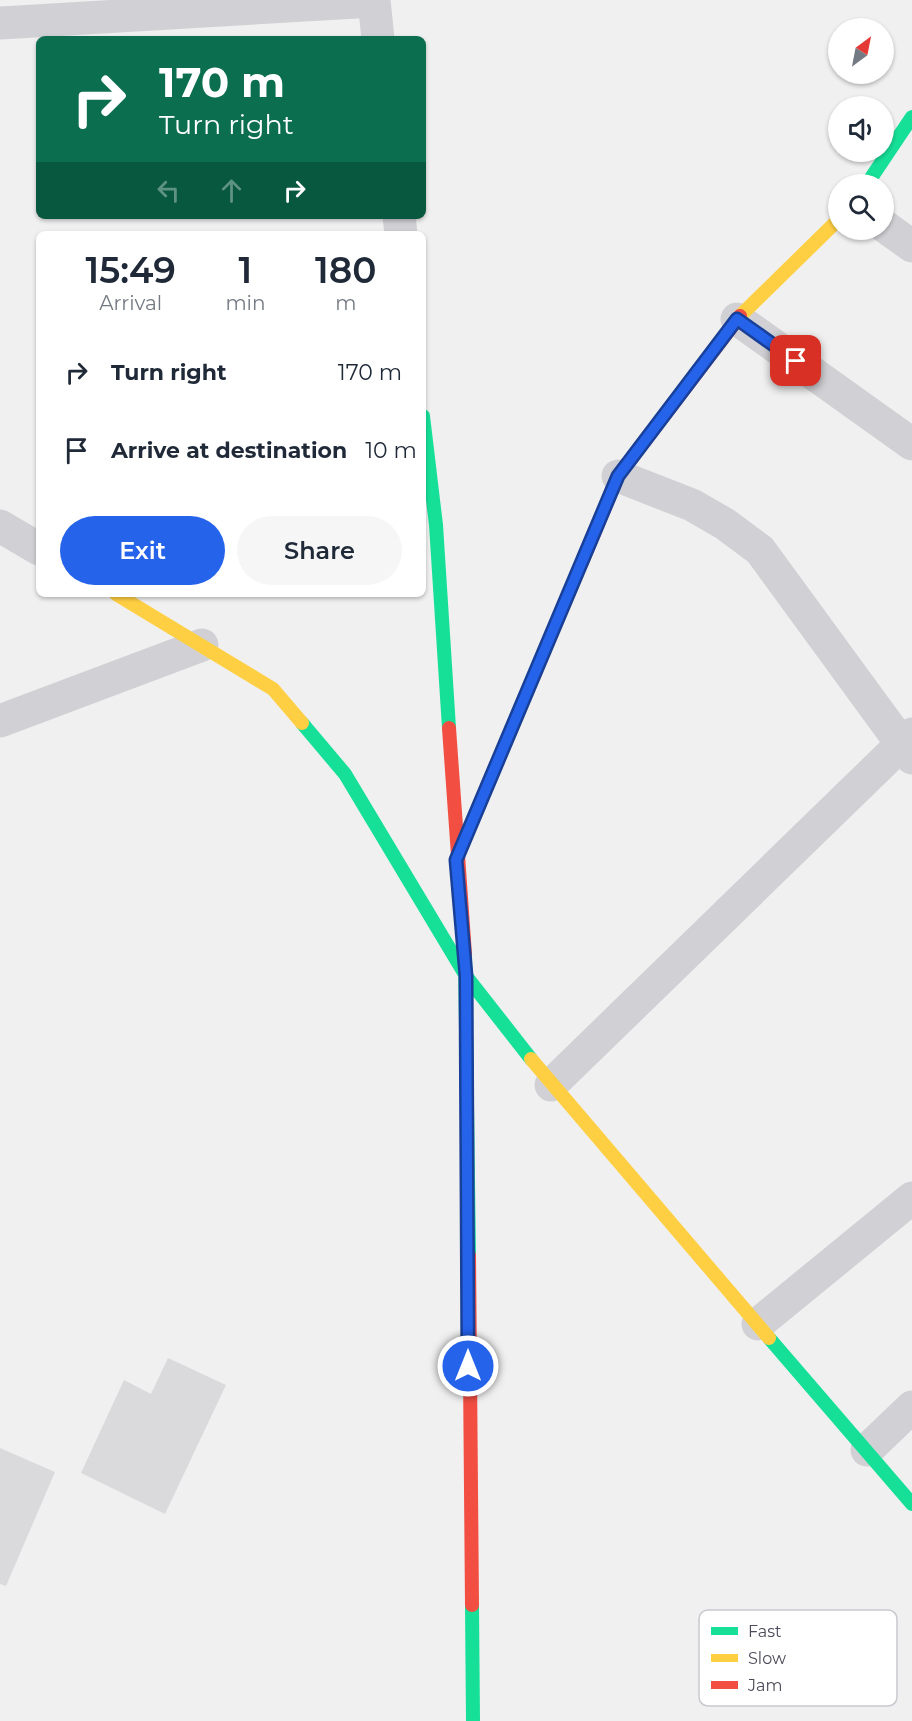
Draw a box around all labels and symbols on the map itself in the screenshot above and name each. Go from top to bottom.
north arrow [828,18,894,84]
pin [770,335,821,386]
position arrow [436,1334,500,1398]
legend [699,1610,897,1706]
text: Fast [748,1622,782,1641]
text: Slow [748,1649,786,1668]
text: Jam [747,1676,782,1695]

